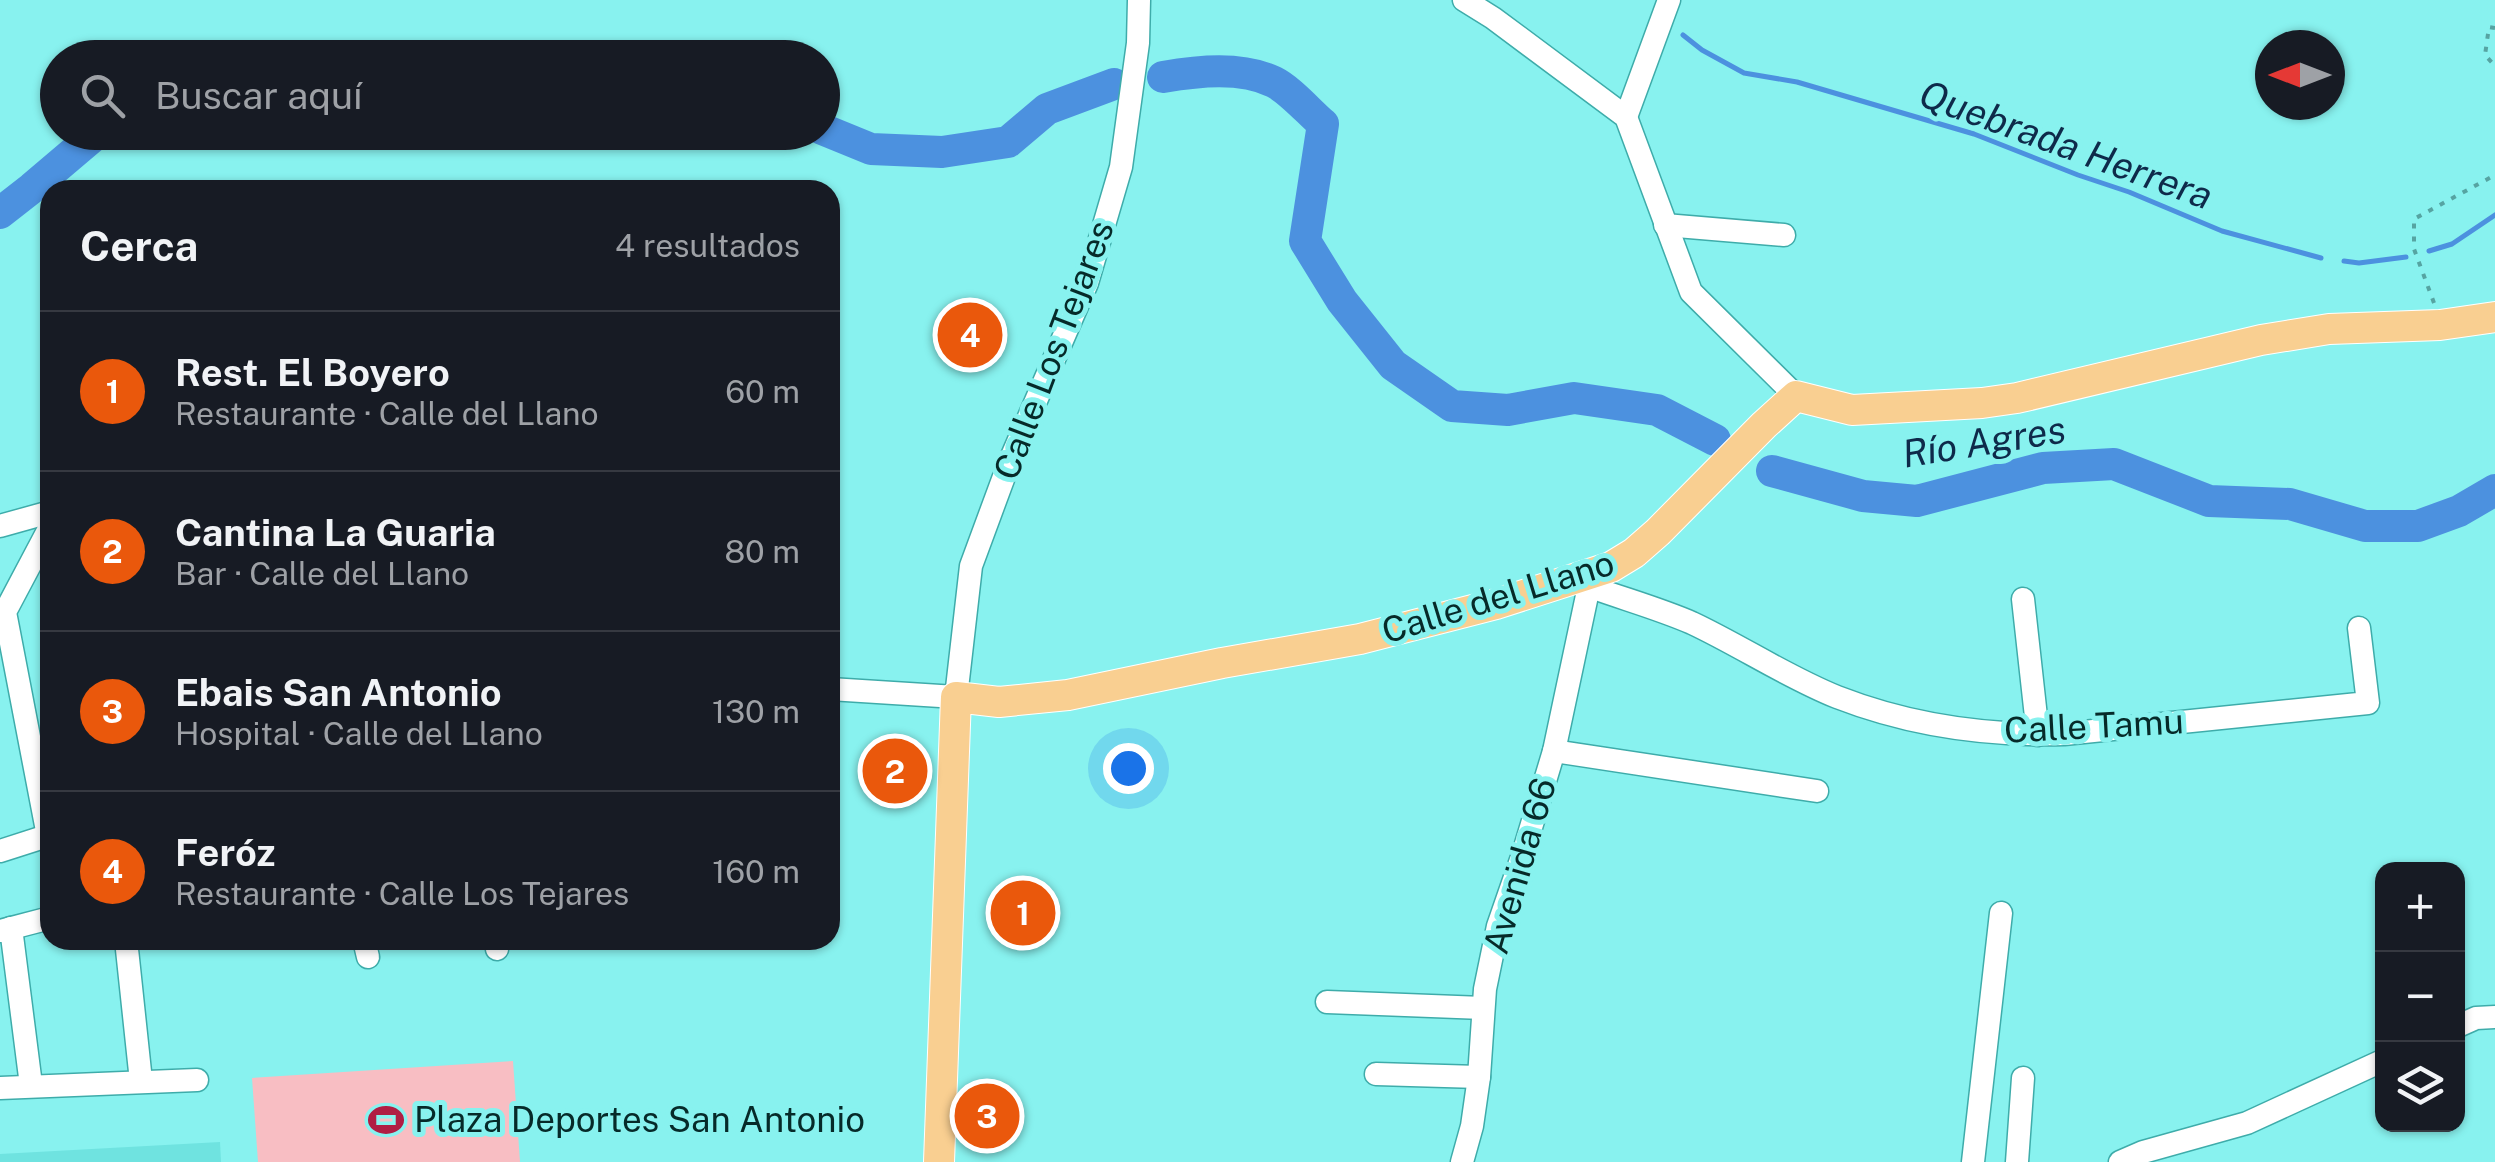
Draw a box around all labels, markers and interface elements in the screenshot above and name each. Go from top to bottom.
north arrow [2255,30,2345,120]
search box [40,40,840,150]
icon: search [75,68,130,123]
water label: Quebrada Herrera [1914,71,2219,218]
text: Buscar aquí [155,73,362,118]
street label: Calle Los Tejares [985,215,1122,485]
text: Cerca [80,221,198,270]
text: 4 resultados [615,227,800,264]
pin: 4 [938,298,1002,372]
text: Rest. El Boyero [175,350,450,395]
text: 1 [106,373,119,410]
text: 60 m [725,373,800,410]
text: Restaurante · Calle del Llano [175,395,599,432]
water label: Río Agres [1899,406,2069,477]
text: Cantina La Guaria [175,510,496,555]
text: 2 [102,533,123,570]
text: 80 m [724,533,800,570]
street label: Calle del Llano [1377,542,1619,651]
text: Bar · Calle del Llano [175,555,469,592]
text: Ebais San Antonio [175,670,502,715]
text: 3 [102,693,123,730]
text: 130 m [712,693,800,730]
street label: Calle Tamu [2003,700,2185,751]
text: Hospital · Calle del Llano [175,715,543,752]
pin: 2 [862,734,928,808]
your location [1103,743,1154,794]
street label: Avenida 66 [1475,773,1564,958]
text: Feróz [175,830,275,875]
text: 4 [102,853,123,890]
text: 160 m [712,853,800,890]
map controls [2375,862,2465,1132]
button: + [2375,862,2465,952]
text: Restaurante · Calle Los Tejares [175,875,629,912]
pin: 1 [990,876,1056,950]
button: − [2375,952,2465,1042]
button: layers [2375,1042,2465,1132]
pin: 3 [954,1078,1020,1154]
place label: Plaza Deportes San Antonio [414,1099,865,1140]
sports icon: Plaza Deportes San Antonio [367,1101,405,1139]

